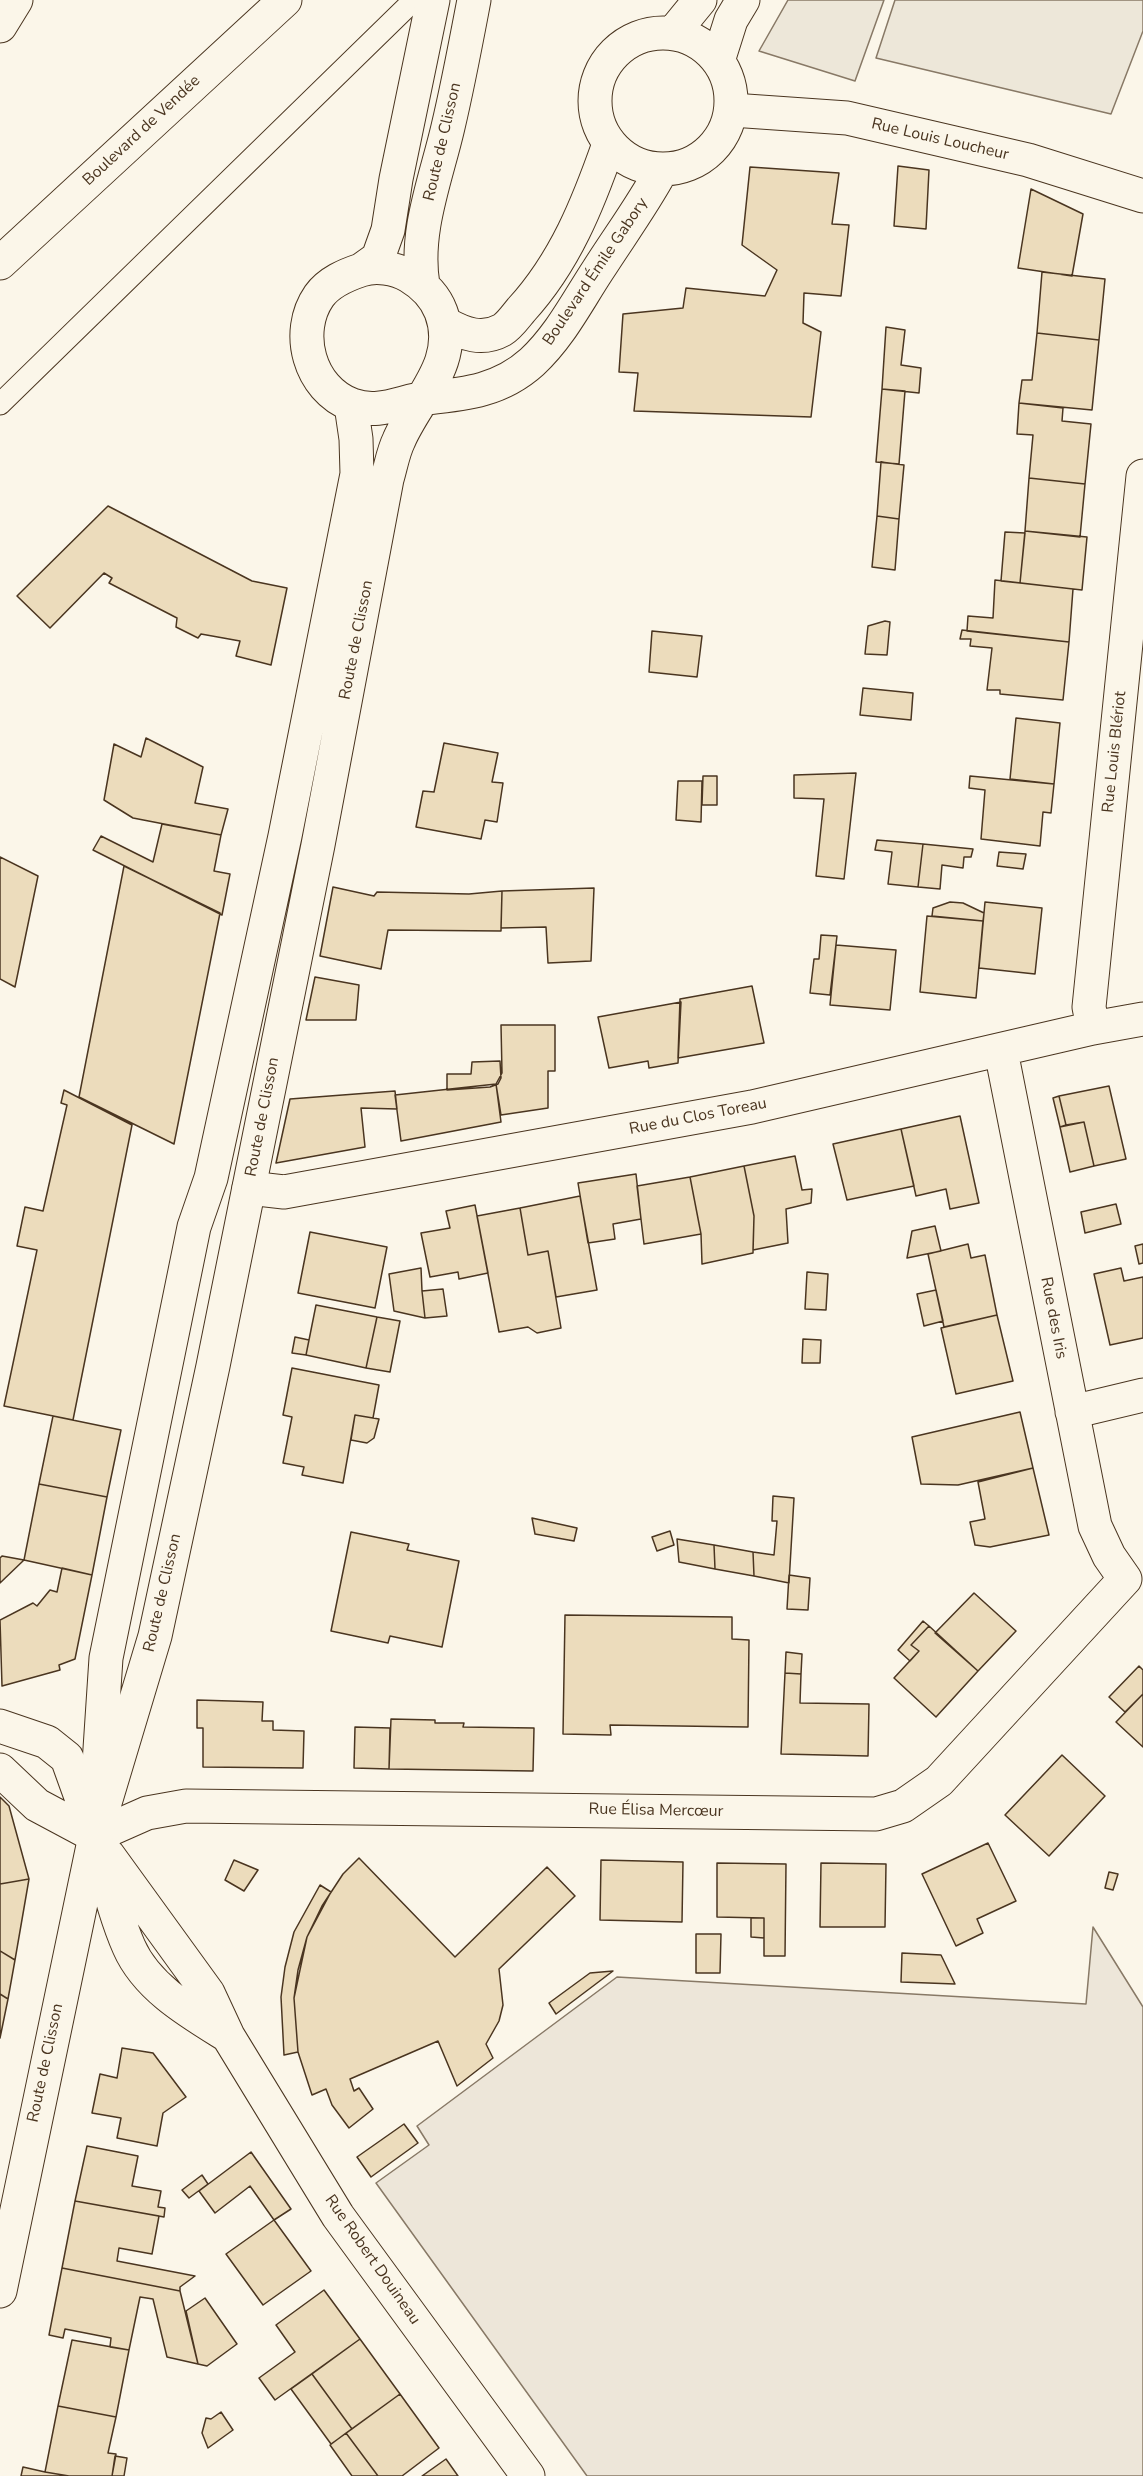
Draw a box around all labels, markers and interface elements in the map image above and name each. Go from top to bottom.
street label: Boulevard de Vendée [79,72,205,190]
street label: Route de Clisson [420,81,466,203]
street label: Rue Louis Loucheur [869,115,1011,165]
street label: Boulevard Émile Gabory [539,194,653,350]
street label: Route de Clisson [336,579,378,701]
street label: Rue Louis Blériot [1099,690,1131,814]
street label: Route de Clisson [242,1056,284,1178]
street label: Rue du Clos Toreau [628,1094,768,1140]
street label: Rue des Iris [1036,1275,1070,1361]
street label: Route de Clisson [140,1532,186,1654]
street label: Rue Élisa Mercœur [588,1800,724,1822]
street label: Route de Clisson [24,2002,68,2124]
street label: Rue Robert Douineau [320,2191,424,2329]

